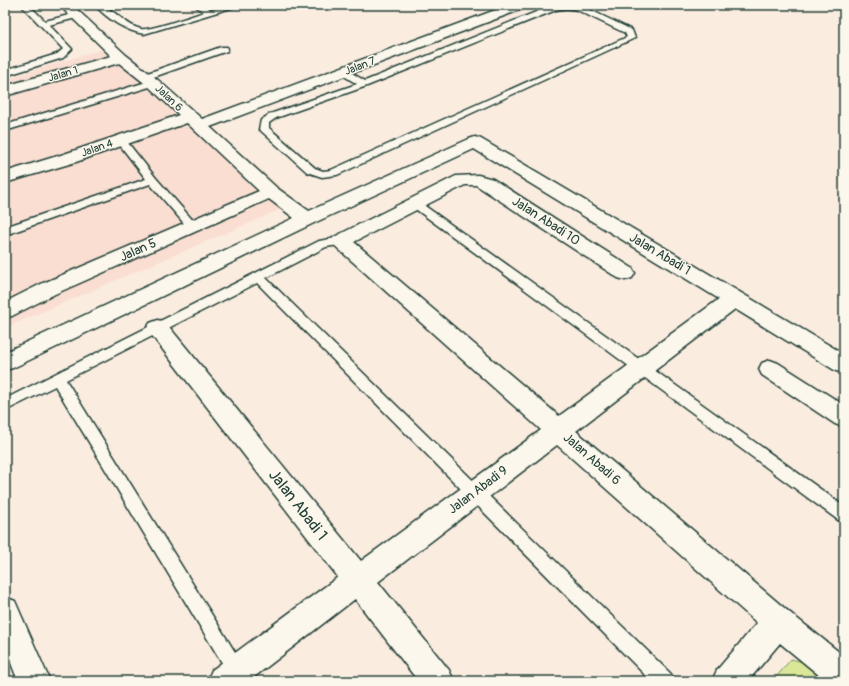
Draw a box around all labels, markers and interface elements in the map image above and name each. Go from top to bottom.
street label: Jalan 7 [343,54,378,78]
street label: Jalan 1 [46,64,80,84]
street label: Jalan 6 [153,82,185,114]
street label: Jalan 4 [79,136,115,159]
street label: Jalan Abadi 10 [509,193,583,249]
street label: Jalan Abadi 1 [626,229,694,279]
street label: Jalan 5 [117,235,159,265]
street label: Jalan Abadi 6 [560,430,624,488]
street label: Jalan Abadi 9 [445,462,511,518]
street label: Jalan Abadi 1 [264,466,332,544]

